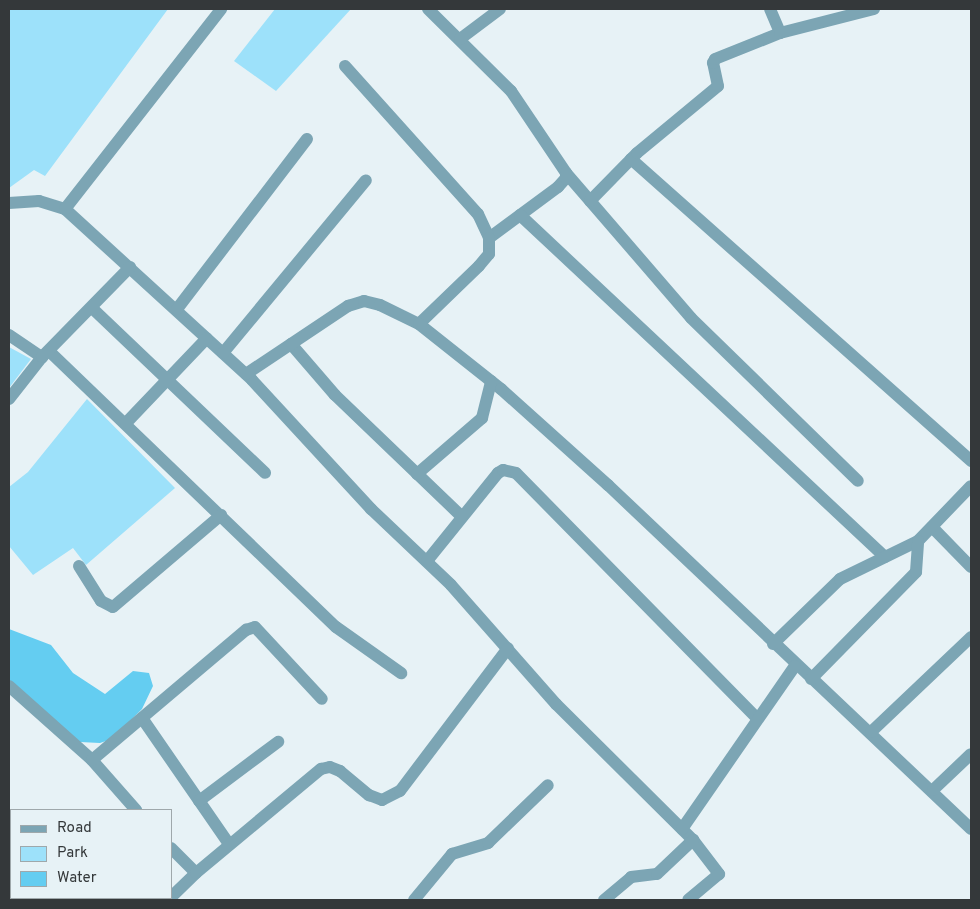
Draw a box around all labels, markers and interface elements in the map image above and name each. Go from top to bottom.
legend [10,809,172,899]
text: Road [57,819,92,838]
text: Park [57,844,88,863]
text: Water [57,869,96,888]

